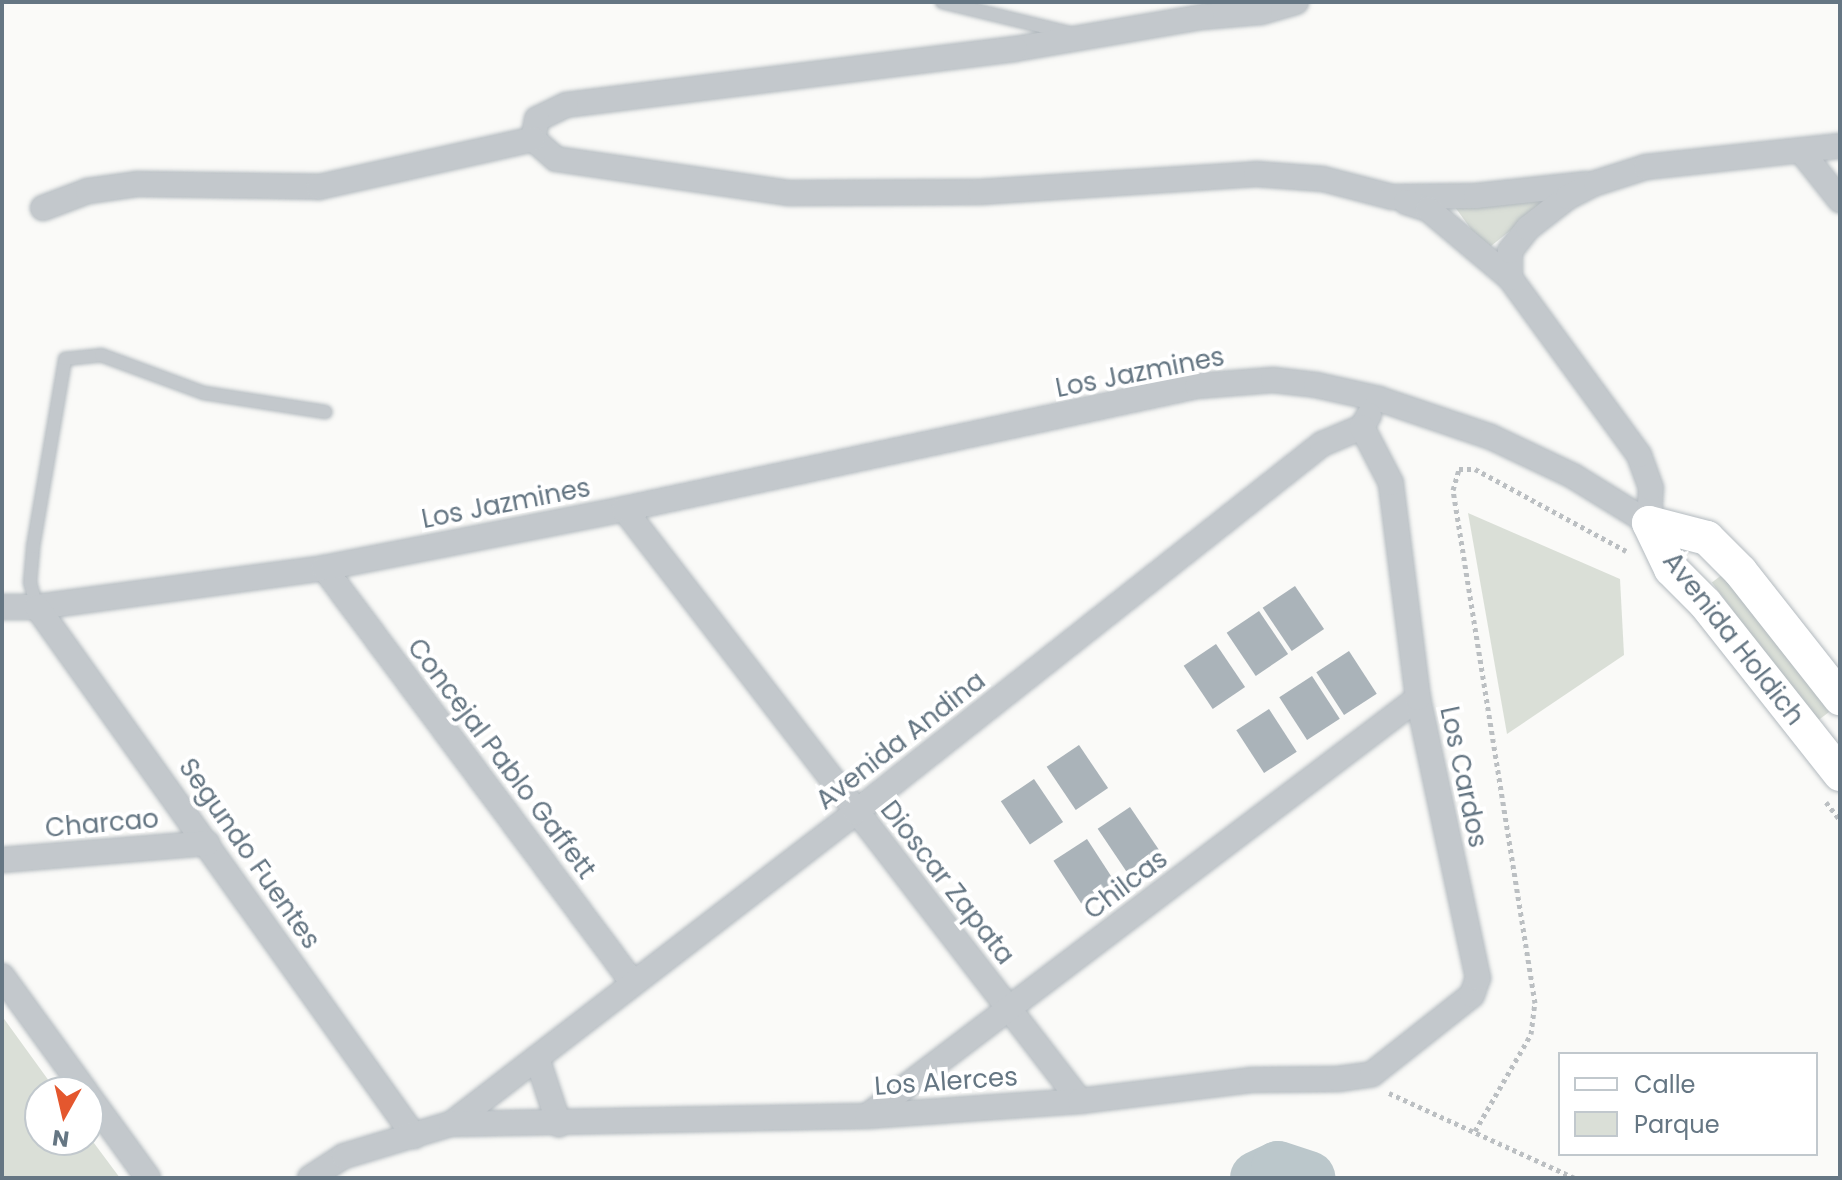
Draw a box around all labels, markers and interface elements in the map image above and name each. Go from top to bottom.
street label: Los Jazmines [1053,341,1227,405]
street label: Los Jazmines [419,472,593,536]
street label: Avenida Holdich [1656,546,1810,732]
street label: Concejal Pablo Gaffett [400,633,602,885]
street label: Avenida Andina [810,665,992,817]
street label: Los Cardos [1433,704,1493,850]
street label: Segundo Fuentes [172,753,326,955]
street label: Dioscar Zapata [874,795,1020,971]
street label: Charcao [44,803,160,845]
street label: Chilcas [1078,844,1174,926]
legend [1558,1052,1818,1156]
street label: Los Alerces [873,1061,1019,1103]
text: Calle [1634,1068,1695,1101]
north arrow [24,1076,104,1156]
text: Parque [1634,1108,1720,1141]
text: N [51,1122,71,1155]

